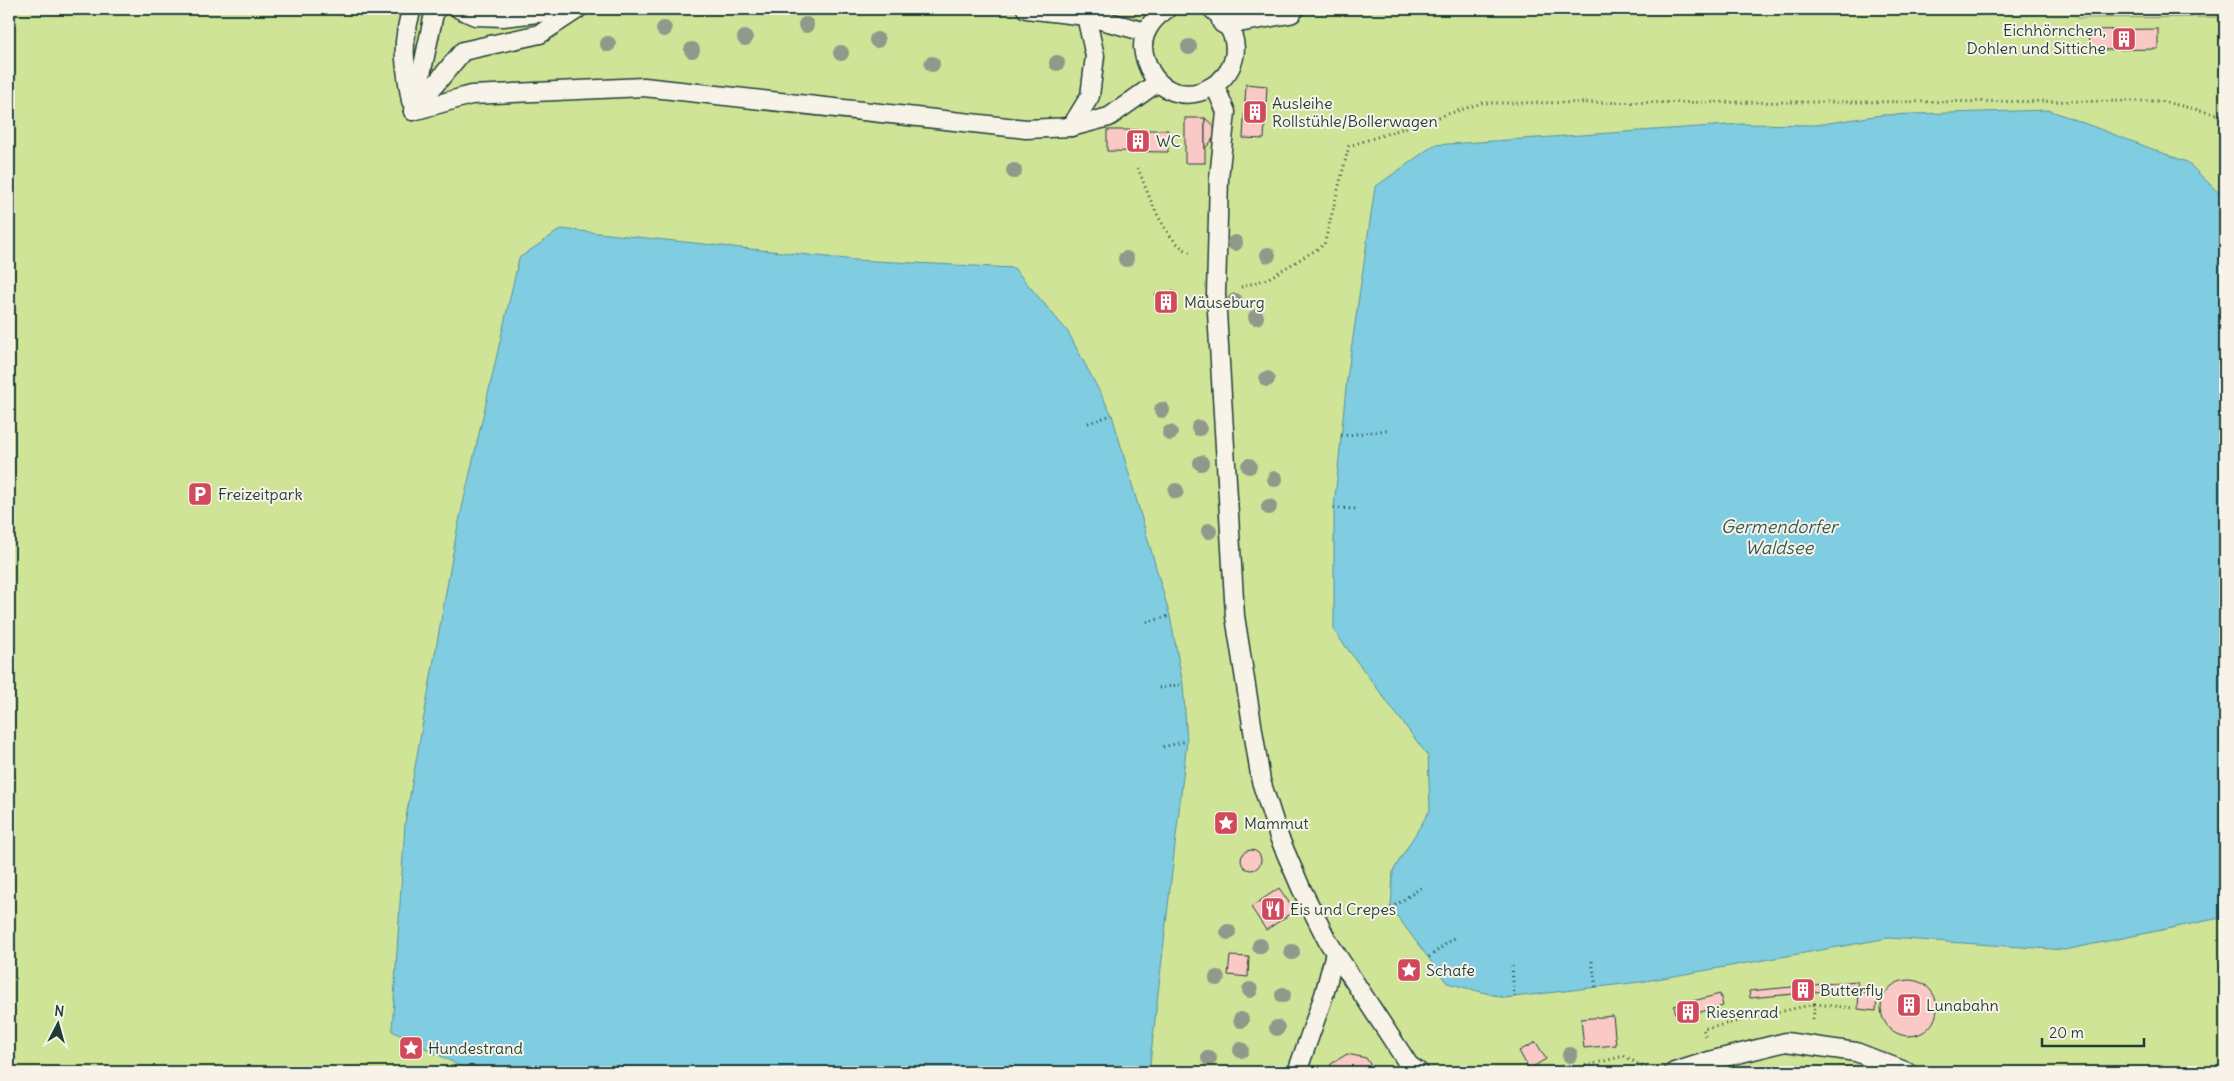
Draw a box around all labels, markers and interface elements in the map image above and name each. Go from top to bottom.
place label: Eichhörnchen, Dohlen und Sittiche [1966,20,2106,58]
building icon: Eichhörnchen, Dohlen und Sittiche [2111,26,2137,52]
place label: Ausleihe Rollstühle/Bollerwagen [1272,93,1438,131]
building icon: Ausleihe Rollstühle/Bollerwagen [1242,99,1268,125]
building icon: WC [1125,128,1151,154]
place label: WC [1156,131,1181,151]
building icon: Mäuseburg [1153,289,1179,315]
place label: Mäuseburg [1184,292,1265,312]
parking icon: Freizeitpark [187,481,213,507]
place label: Freizeitpark [218,484,303,504]
water label: Germendorfer Waldsee [1721,515,1840,559]
place icon: Mammut [1213,810,1239,836]
place label: Mammut [1244,813,1309,833]
restaurant icon: Eis und Crepes [1260,896,1286,922]
place label: Eis und Crepes [1290,899,1396,919]
place icon: Schafe [1396,957,1422,983]
place label: Schafe [1426,960,1475,980]
building icon: Butterfly [1790,977,1816,1003]
place label: Butterfly [1820,980,1884,1000]
building icon: Lunabahn [1896,992,1922,1018]
place label: Lunabahn [1926,995,1999,1015]
north arrow [32,998,82,1048]
building icon: Riesenrad [1675,999,1701,1025]
text: N [54,1002,65,1021]
place label: Riesenrad [1706,1002,1778,1022]
scale bar [2042,1016,2144,1048]
text: 20 m [2049,1023,2084,1042]
place icon: Hundestrand [398,1035,424,1061]
place label: Hundestrand [428,1038,523,1058]

